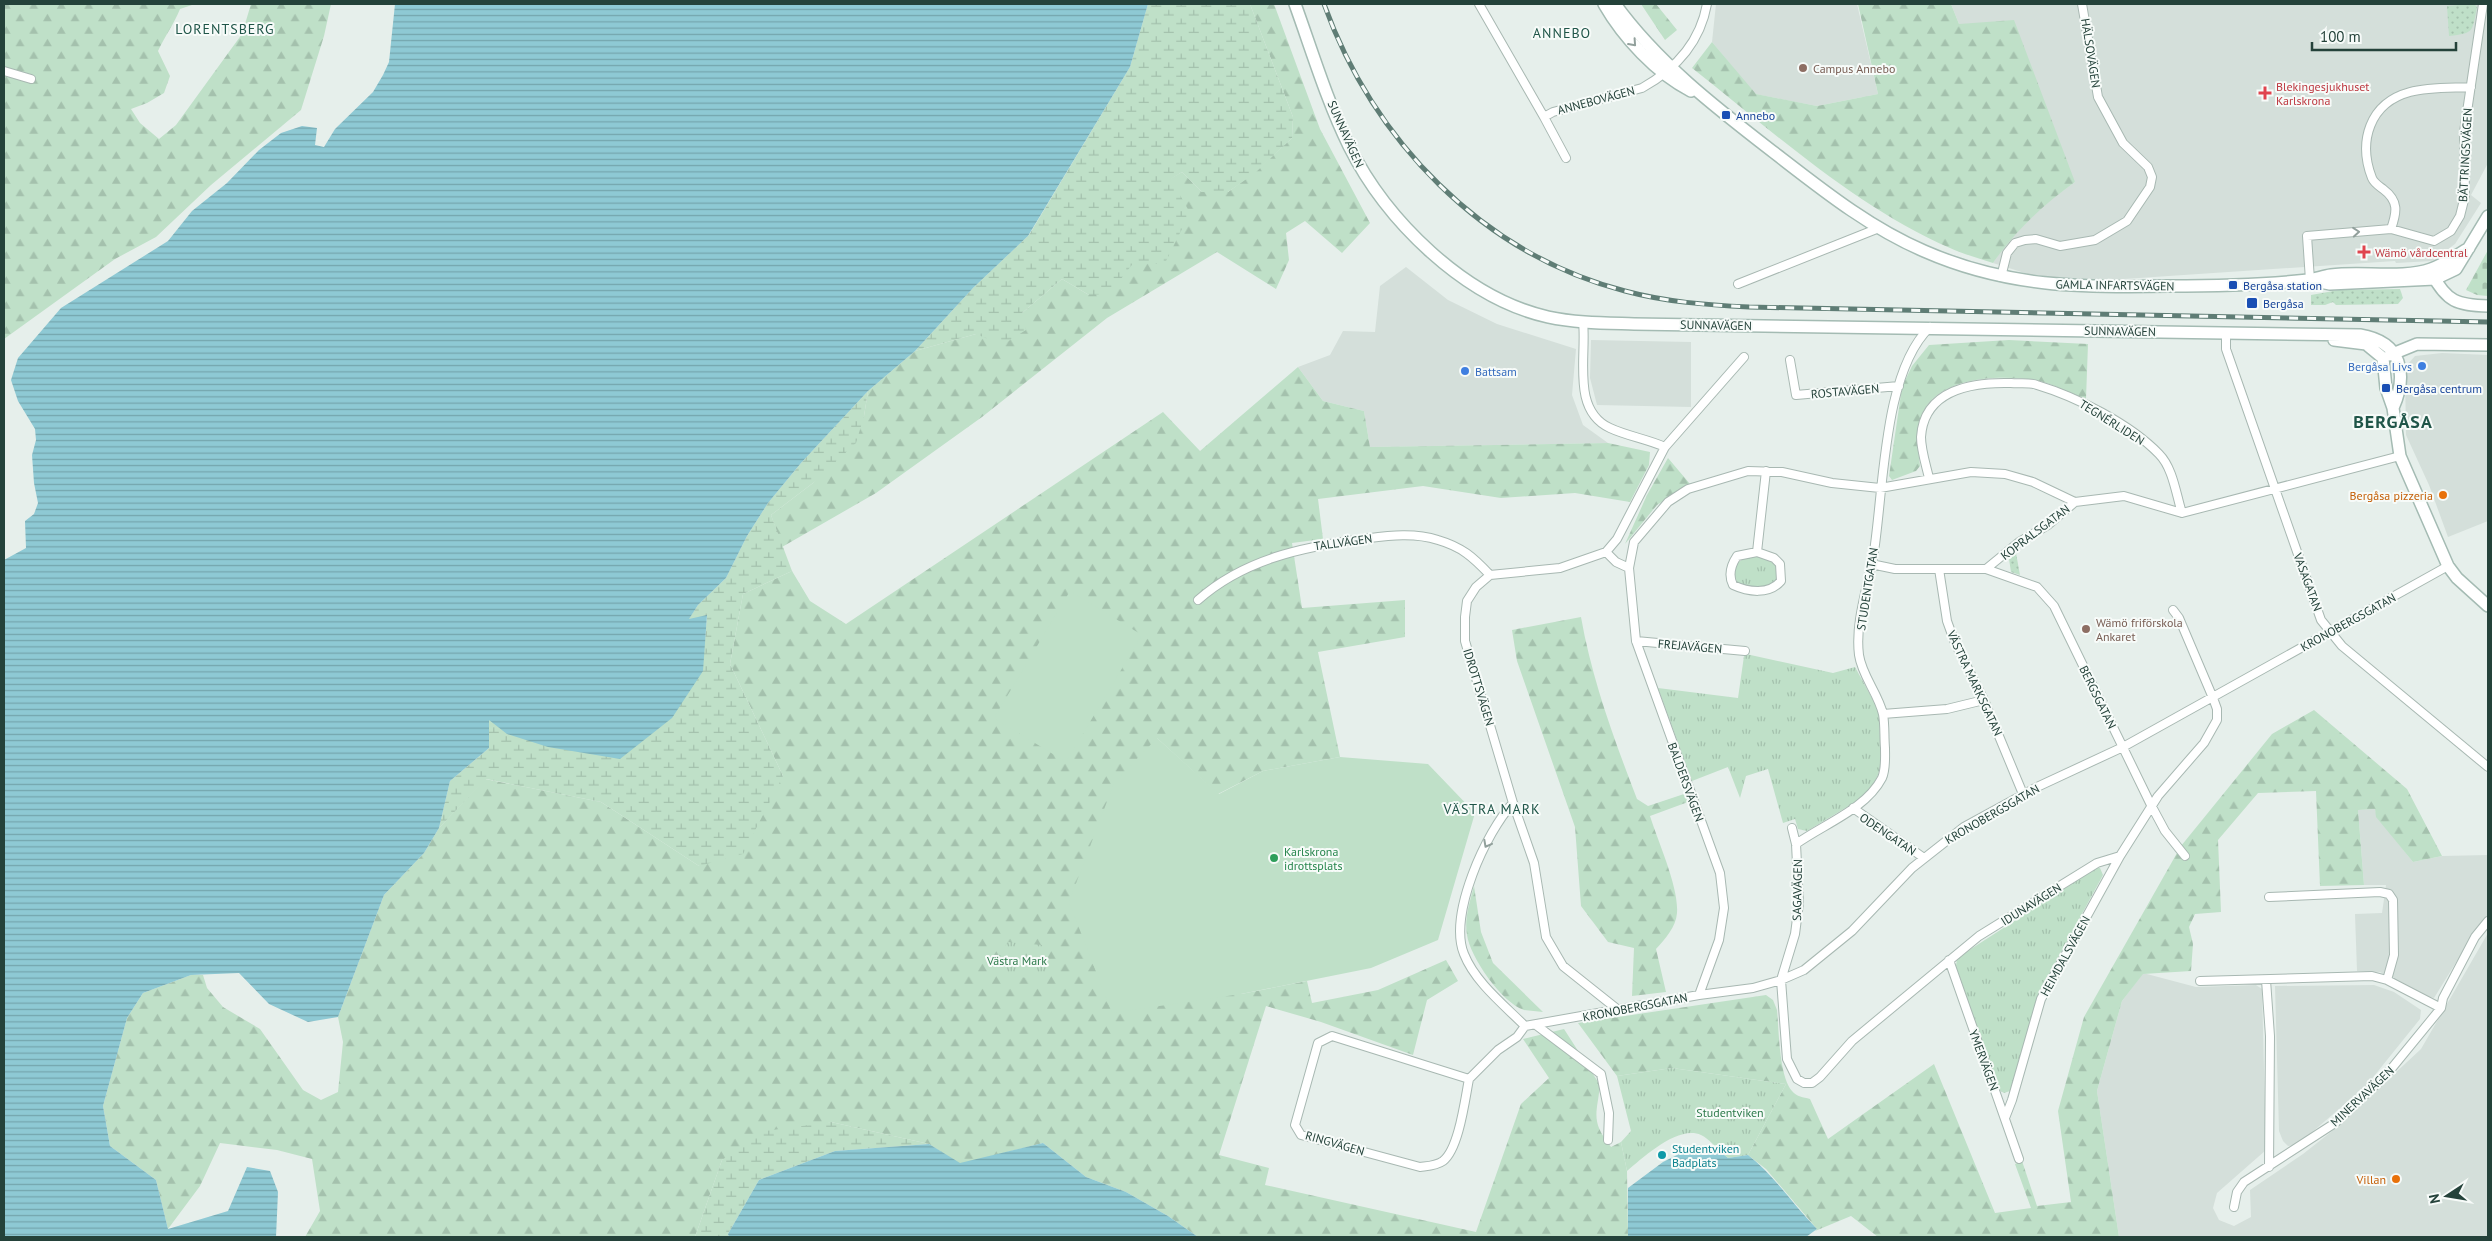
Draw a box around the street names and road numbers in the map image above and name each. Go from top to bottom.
street label: HÄLSOVÄGEN [2078,17,2104,89]
street label: ANNEBOVÄGEN [1556,82,1636,118]
street label: SUNNAVÄGEN [1325,98,1367,170]
street label: BÄTTRINGSVÄGEN [2455,108,2475,202]
street label: GAMLA INFARTSVÄGEN [2055,276,2175,294]
street label: SUNNAVÄGEN [1680,317,1752,333]
street label: SUNNAVÄGEN [2084,323,2156,339]
street label: ROSTAVÄGEN [1810,381,1880,401]
street label: TEGNÉRLIDEN [2077,396,2147,448]
street label: KOPRALSGATAN [1998,501,2072,563]
street label: TALLVÄGEN [1313,530,1373,554]
street label: STUDENTGATAN [1853,546,1881,632]
street label: VASAGATAN [2290,550,2325,613]
street label: KRONOBERGSGATAN [2298,590,2398,654]
street label: VÄSTRA MARKSGATAN [1944,627,2006,738]
street label: FREJAVÄGEN [1657,636,1723,656]
street label: IDROTTSVÄGEN [1460,646,1498,728]
street label: BERGSGATAN [2076,663,2120,731]
street label: BALDERSVÄGEN [1665,740,1707,824]
street label: KRONOBERGSGATAN [1942,781,2042,847]
street label: ODENGATAN [1857,810,1919,858]
street label: SAGAVÄGEN [1789,859,1805,921]
street label: IDUNAVÄGEN [1998,879,2064,929]
street label: HEIMDALSVÄGEN [2037,913,2093,999]
street label: KRONOBERGSGATAN [1581,989,1689,1025]
street label: YMERVÄGEN [1966,1027,2002,1093]
street label: MINERVAVÄGEN [2327,1063,2397,1129]
street label: RINGVÄGEN [1304,1127,1366,1159]

